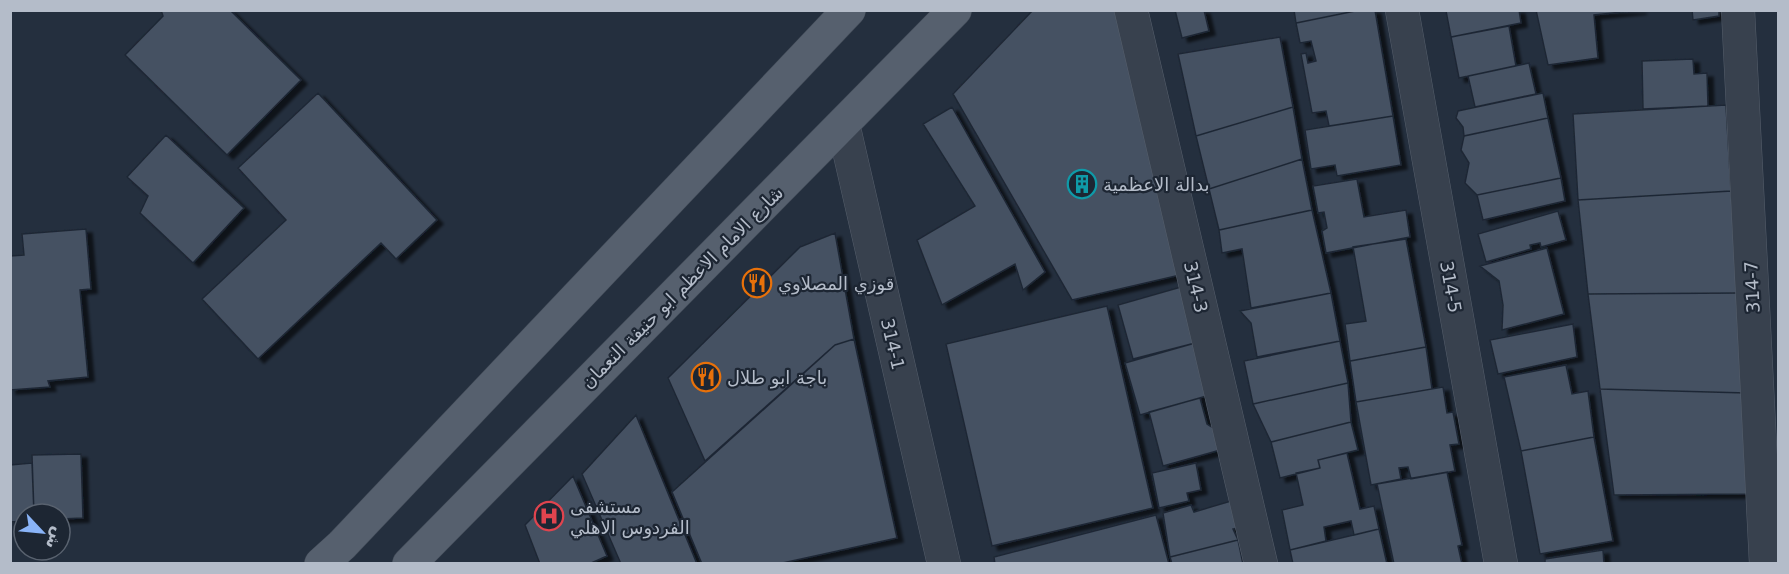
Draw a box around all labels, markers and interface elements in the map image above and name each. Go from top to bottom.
building icon: بدالة الاعظمية [1066,168,1098,200]
place label: بدالة الاعظمية [1103,174,1210,195]
street label: شارع الامام الاعظم ابو حنيفة النعمان [577,182,788,393]
street label: 314-3 [1180,259,1212,315]
street label: 314-5 [1436,259,1466,315]
street label: 314-7 [1740,260,1764,314]
restaurant icon: قوزي المصلاوي [741,267,773,299]
place label: قوزي المصلاوي [778,273,894,295]
street label: 314-1 [877,316,909,372]
restaurant icon: باجة ابو طلال [690,361,722,393]
place label: باجة ابو طلال [727,367,827,389]
place label: مستشفى الفردوس الاهلي [570,496,690,539]
hospital icon: مستشفى الفردوس الاهلي [533,500,565,532]
north arrow [12,502,72,562]
text: ش [42,524,68,552]

